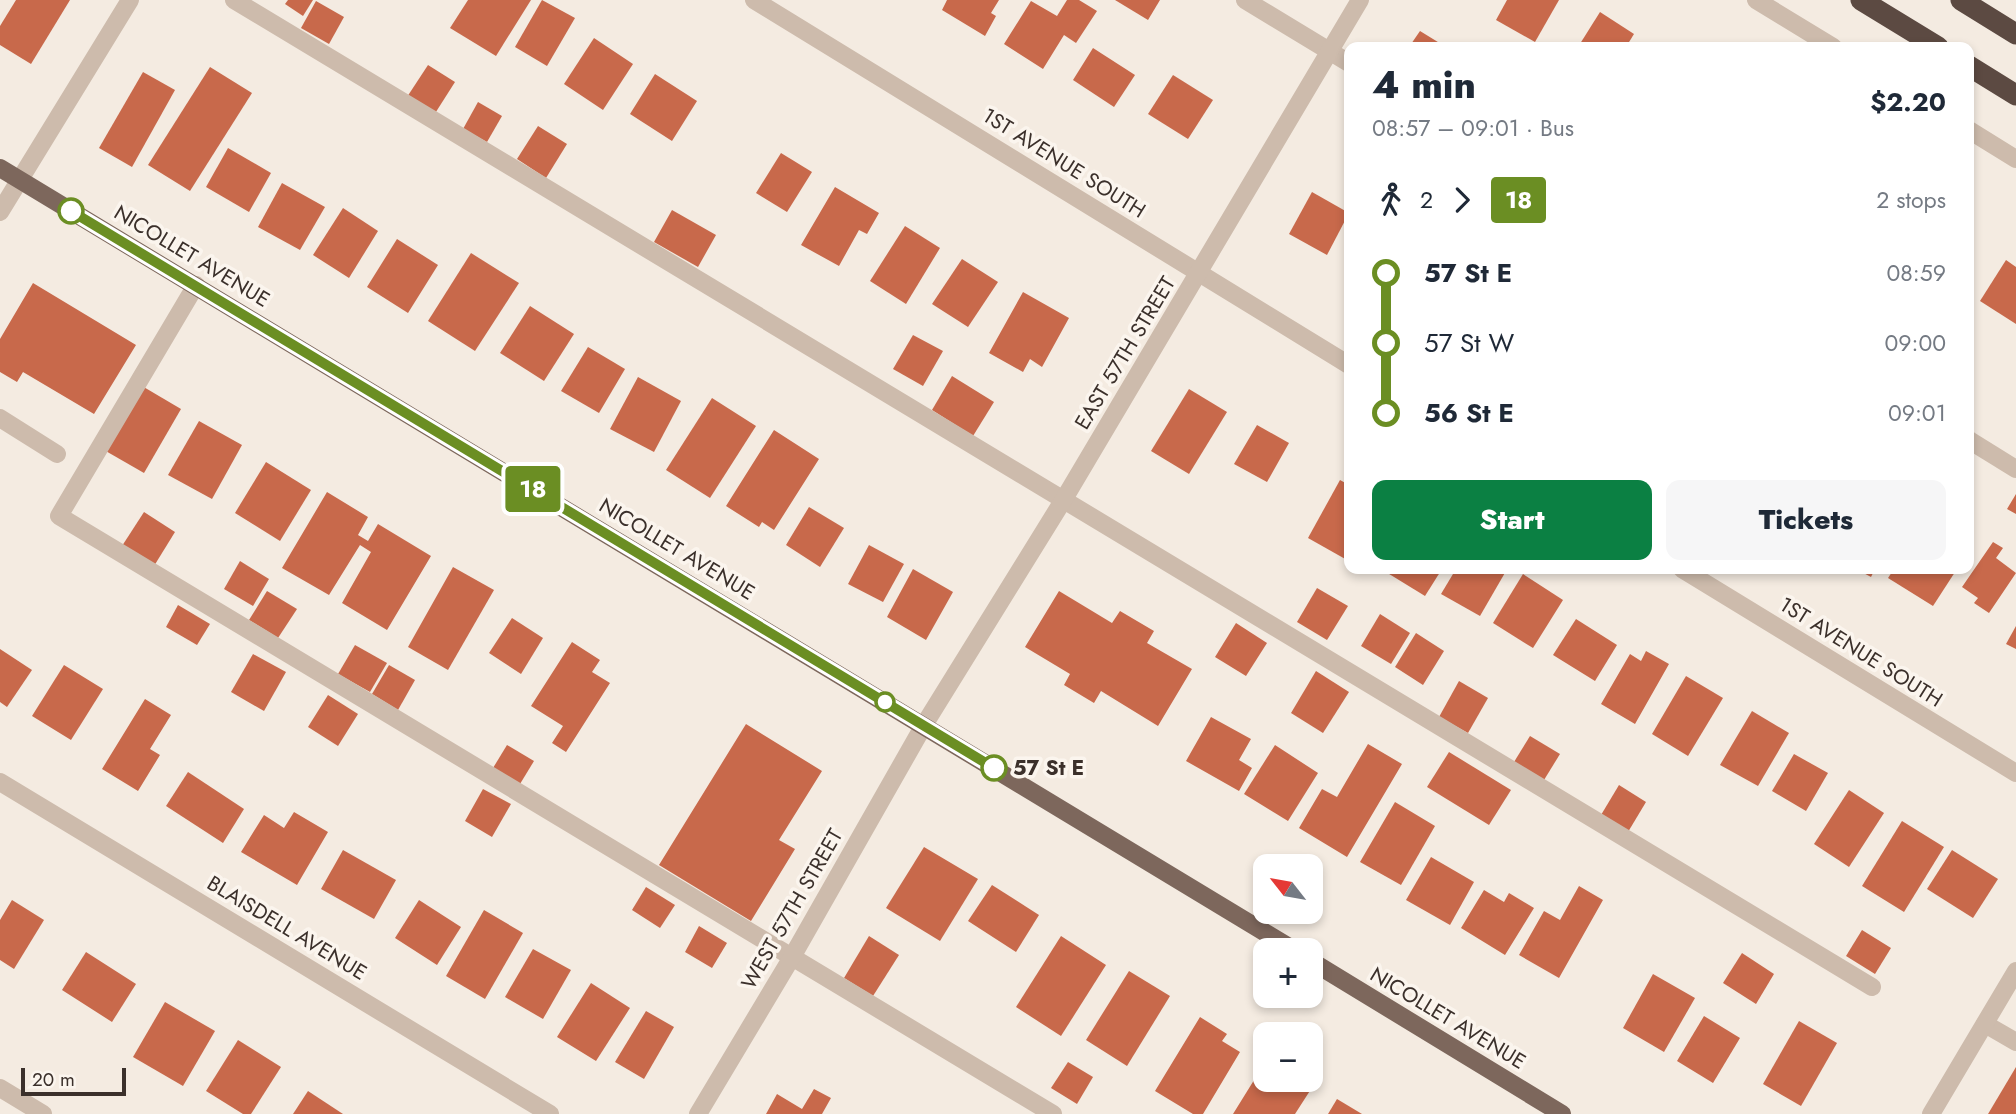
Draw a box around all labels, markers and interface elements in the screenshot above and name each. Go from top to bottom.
text: 4 min [1372,57,1476,112]
text: $2.20 [1870,83,1946,121]
street label: 1ST AVENUE SOUTH [977,101,1151,225]
text: 08:57 – 09:01 · Bus [1372,111,1574,145]
icon: walk [1372,181,1410,219]
icon: forward [1443,181,1481,219]
text: 18 [1505,182,1532,217]
text: 2 [1420,183,1433,217]
text: 2 stops [1876,183,1946,217]
unlabelled marker [58,198,84,224]
street label: NICOLLET AVENUE [108,198,276,314]
text: 57 St E [1424,254,1512,292]
text: 08:59 [1887,256,1946,290]
street label: EAST 57TH STREET [1067,271,1183,435]
text: 57 St W [1424,324,1514,362]
text: 09:00 [1884,326,1946,360]
text: 56 St E [1424,394,1514,432]
text: 09:01 [1888,396,1946,430]
line badge: 18 [502,466,564,512]
text: 18 [519,471,547,506]
button: Start [1372,480,1652,560]
button: Tickets [1666,480,1946,560]
street label: NICOLLET AVENUE [593,491,761,607]
street label: 1ST AVENUE SOUTH [1774,590,1948,714]
unlabelled marker [875,692,895,712]
place label: 57 St E [1013,753,1084,783]
marker: 57 St E [981,755,1007,781]
street label: WEST 57TH STREET [734,823,850,995]
north arrow [1253,854,1323,924]
map controls [1253,854,1323,1092]
street label: BLAISDELL AVENUE [201,868,373,988]
button: + [1253,938,1323,1008]
street label: NICOLLET AVENUE [1364,960,1532,1076]
button: − [1253,1022,1323,1092]
scale bar [21,1065,126,1097]
text: 20 m [32,1066,75,1093]

